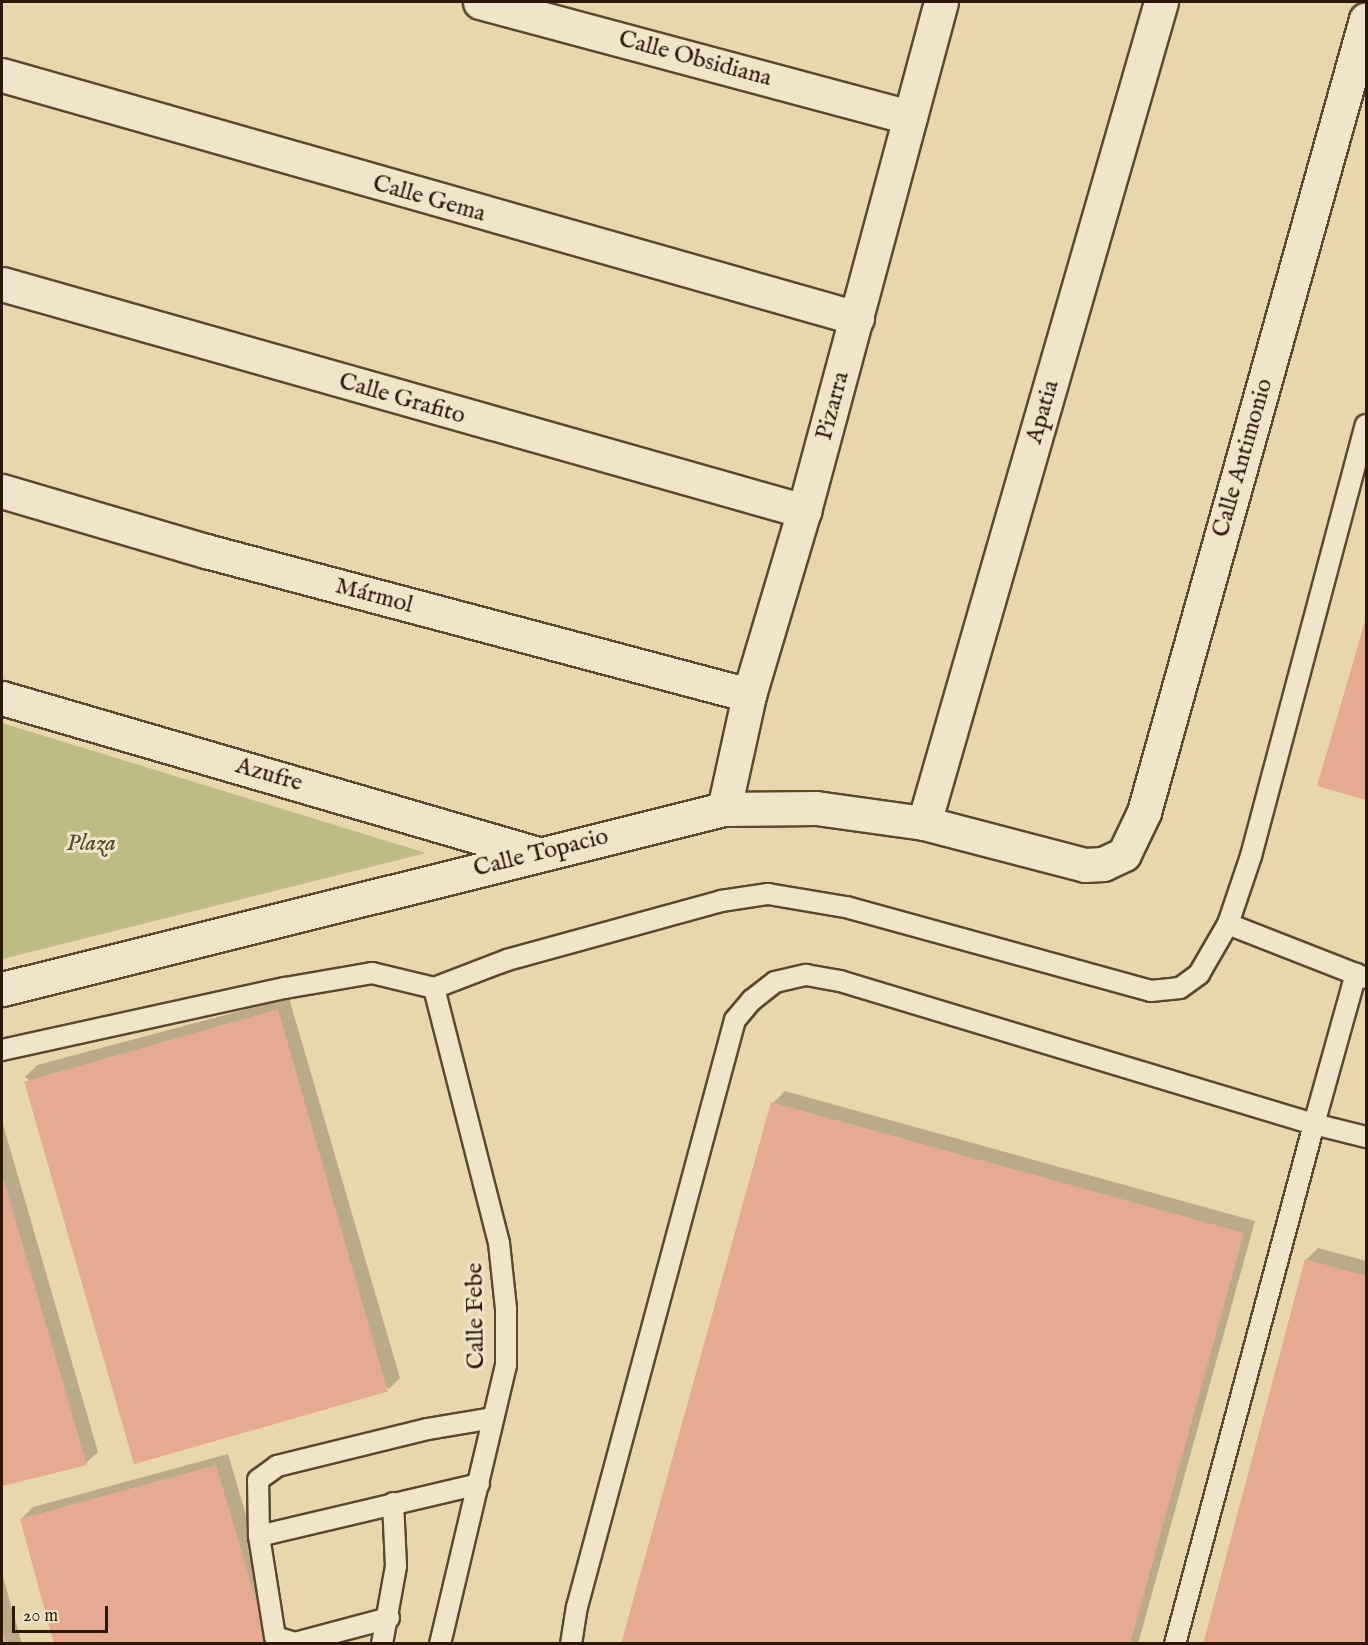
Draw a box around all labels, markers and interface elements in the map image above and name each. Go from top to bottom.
street label: Calle Obsidiana [615,25,775,93]
street label: Calle Gema [369,169,489,229]
street label: Calle Grafito [335,367,469,431]
street label: Pizarra [810,369,856,443]
street label: Calle Antimonio [1207,375,1279,541]
street label: Apatia [1020,377,1066,447]
street label: Mármol [332,572,416,620]
street label: Azufre [232,752,306,798]
street label: Calle Topacio [471,822,611,884]
park label: Plaza [66,830,116,858]
street label: Calle Febe [461,1262,491,1370]
scale bar [15,1594,111,1632]
text: 20 m [23,1605,58,1628]

